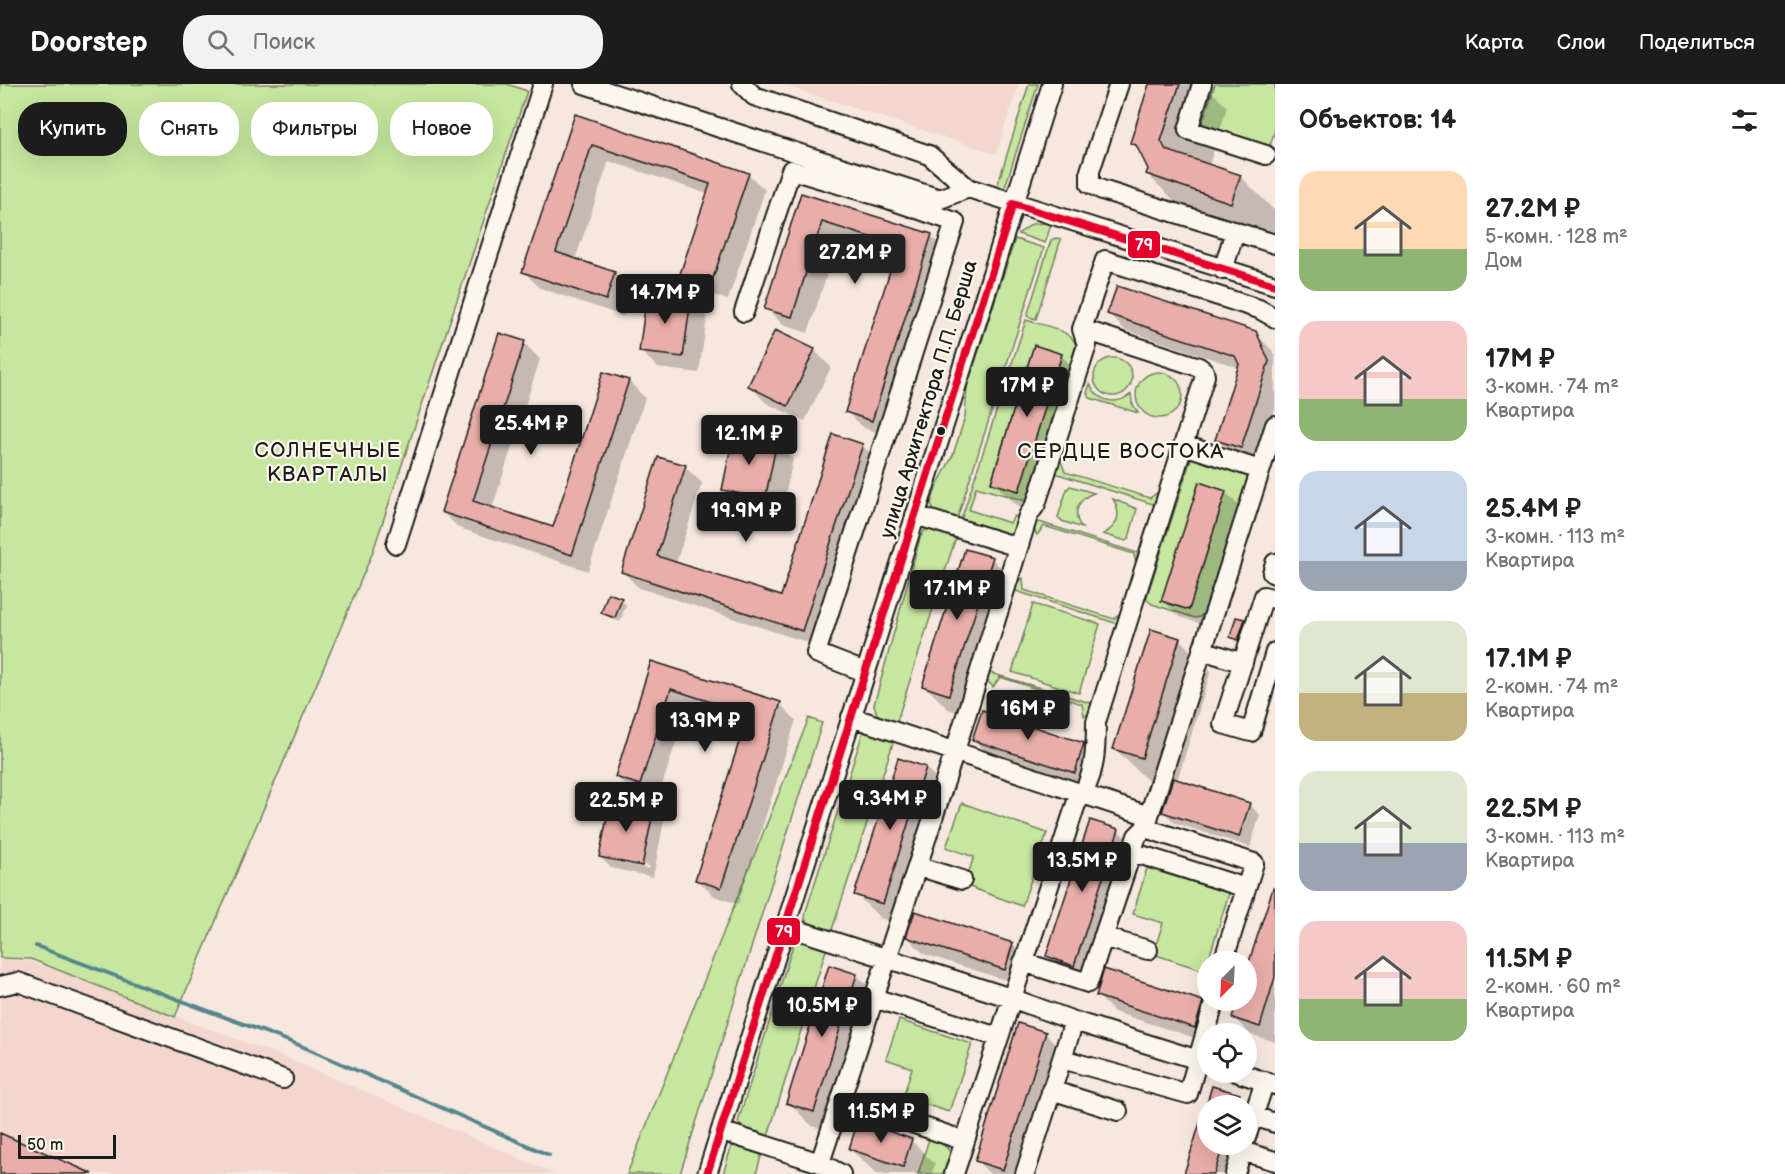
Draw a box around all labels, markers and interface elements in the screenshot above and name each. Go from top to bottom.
search box [183,15,603,69]
text: Doorstep [30,26,147,59]
icon: search [204,26,237,59]
text: Поиск [252,29,315,56]
text: Карта [1465,30,1524,55]
text: Слои [1557,30,1606,55]
text: Поделиться [1639,30,1755,55]
chip: Купить [18,102,127,156]
chip: Снять [139,102,239,156]
chip: Фильтры [251,102,378,156]
chip: Новое [390,102,493,156]
icon: filters [1728,104,1761,137]
text: Объектов: 14 [1299,105,1456,136]
text: 27.2M ₽ [1485,194,1580,225]
icon: home [1347,195,1419,267]
text: 5-комн. · 128 m² [1485,225,1628,249]
line badge: 79 [1127,230,1161,259]
pin: 27.2M ₽ [800,234,910,285]
text: 79 [1135,236,1153,255]
text: 27.2M ₽ [818,241,892,265]
text: Дом [1485,249,1523,273]
street label: улица Архитектора П.П. Берша [875,257,983,541]
pin: 14.7M ₽ [610,274,720,325]
text: 14.7M ₽ [630,281,700,305]
text: 17M ₽ [1485,344,1555,375]
icon: home [1347,345,1419,417]
pin: 17M ₽ [985,367,1069,418]
text: 17M ₽ [1000,374,1054,398]
text: 3-комн. · 74 m² [1485,375,1619,399]
text: Квартира [1485,399,1575,423]
pin: 25.4M ₽ [476,405,586,456]
text: 25.4M ₽ [494,412,568,436]
pin: 12.1M ₽ [694,415,804,466]
text: 12.1M ₽ [715,422,783,446]
unlabelled marker [935,425,947,437]
district label: СОЛНЕЧНЫЕ КВАРТАЛЫ [254,438,402,487]
district label: СЕРДЦЕ ВОСТОКА [1017,439,1225,464]
pin: 19.9M ₽ [691,492,801,543]
text: 25.4M ₽ [1485,494,1581,525]
icon: home [1347,495,1419,567]
text: 19.9M ₽ [711,499,781,523]
text: 3-комн. · 113 m² [1485,525,1625,549]
text: Квартира [1485,549,1575,573]
pin: 17.1M ₽ [902,570,1012,621]
text: 17.1M ₽ [924,577,990,601]
text: 17.1M ₽ [1485,644,1572,675]
icon: home [1347,645,1419,717]
text: 2-комн. · 74 m² [1485,675,1618,699]
pin: 16M ₽ [986,690,1070,741]
text: 16M ₽ [1001,697,1055,721]
text: Квартира [1485,699,1575,723]
pin: 13.9M ₽ [650,702,760,753]
text: 13.9M ₽ [670,709,740,733]
pin: 9.34M ₽ [835,780,945,831]
pin: 22.5M ₽ [571,782,681,833]
text: 9.34M ₽ [853,787,927,811]
text: 22.5M ₽ [589,789,663,813]
text: 22.5M ₽ [1485,794,1581,825]
icon: home [1347,795,1419,867]
text: 3-комн. · 113 m² [1485,825,1625,849]
pin: 13.5M ₽ [1027,842,1137,893]
text: 13.5M ₽ [1047,849,1117,873]
text: Квартира [1485,849,1575,873]
line badge: 79 [766,917,801,946]
text: 79 [775,923,793,942]
text: 11.5M ₽ [1485,944,1572,975]
icon: home [1347,945,1419,1017]
north arrow [1197,951,1257,1011]
map controls [1197,951,1257,1155]
text: 2-комн. · 60 m² [1485,975,1621,999]
pin: 10.5M ₽ [767,987,877,1038]
text: 10.5M ₽ [786,994,858,1018]
text: Квартира [1485,999,1575,1023]
button: locate [1197,1023,1257,1083]
pin: 11.5M ₽ [826,1093,936,1144]
button: layers [1197,1095,1257,1155]
text: 11.5M ₽ [847,1100,915,1124]
scale bar [18,1132,116,1160]
text: 50 m [27,1136,63,1155]

